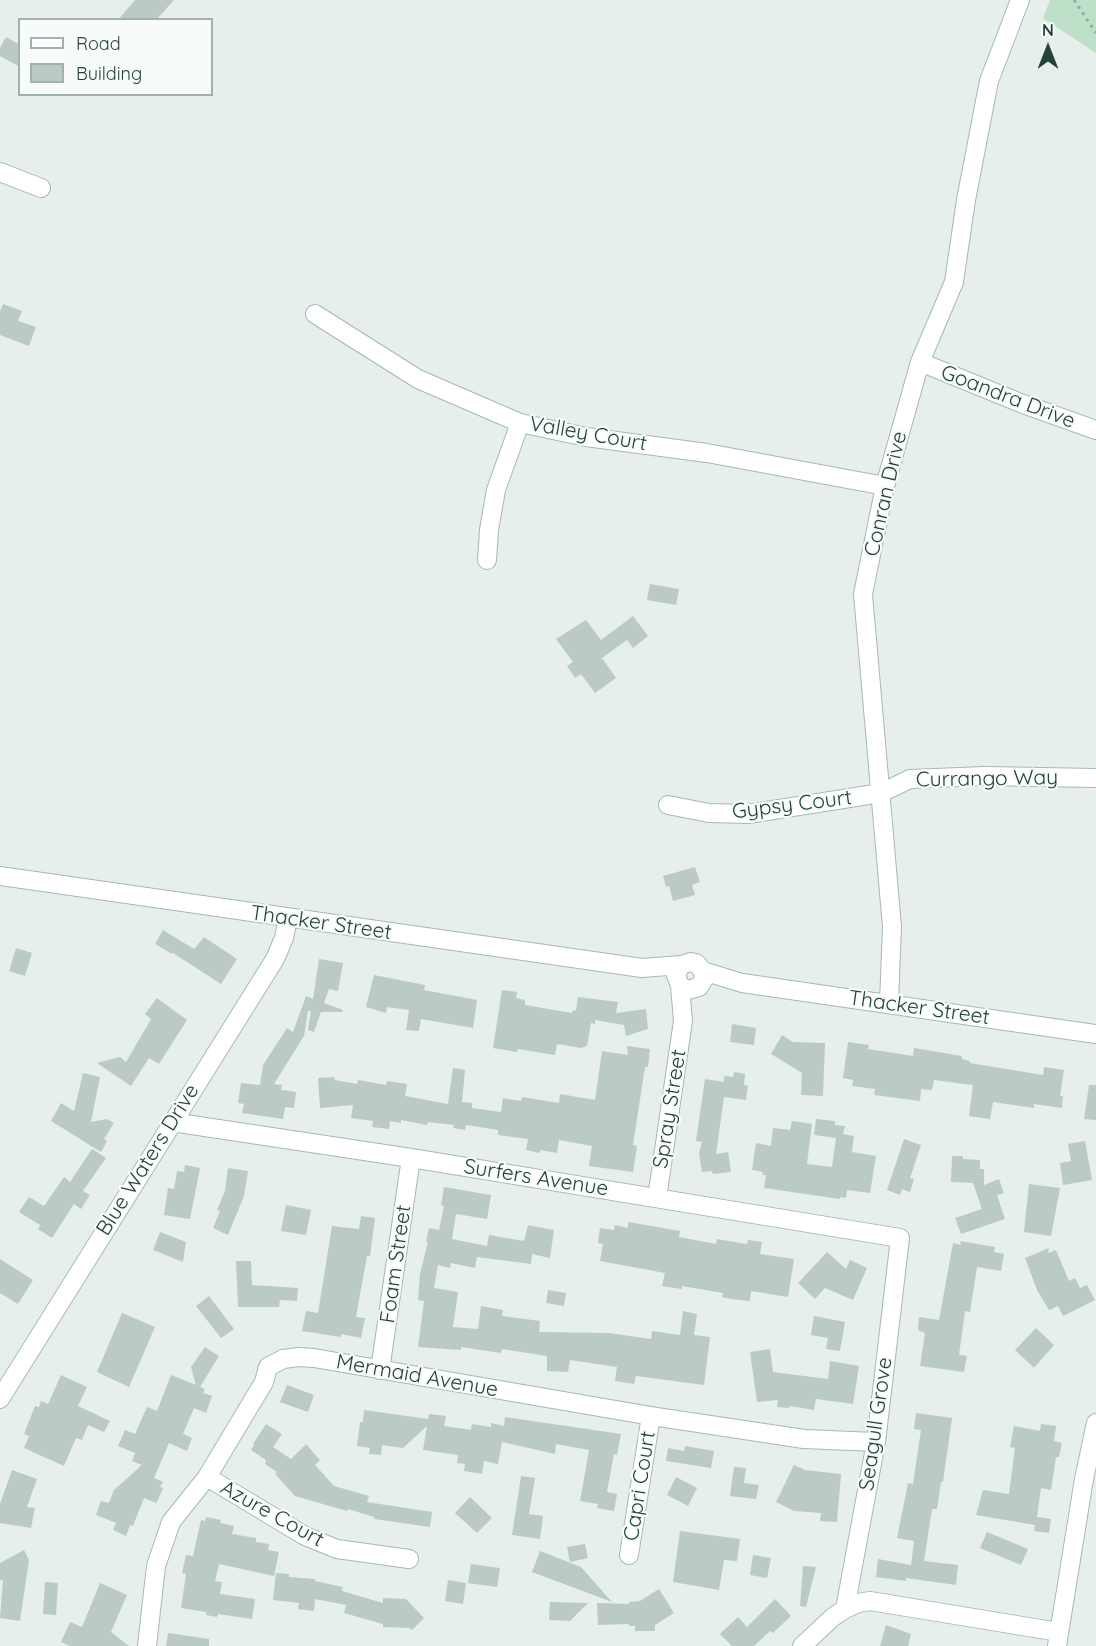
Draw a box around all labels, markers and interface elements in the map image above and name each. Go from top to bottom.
legend [18,18,213,96]
north arrow [1018,18,1078,78]
text: N [1042,20,1054,40]
text: Road [76,32,121,55]
text: Building [76,62,142,85]
street label: Goandra Drive [937,360,1079,434]
street label: Valley Court [527,411,649,457]
street label: Conran Drive [859,429,913,559]
street label: Currango Way [916,765,1058,793]
street label: Gypsy Court [731,785,853,825]
street label: Thacker Street [249,901,393,945]
street label: Thacker Street [847,986,991,1030]
street label: Spray Street [648,1048,692,1170]
street label: Blue Waters Drive [91,1080,205,1240]
street label: Surfers Avenue [462,1154,610,1202]
street label: Foam Street [375,1203,417,1325]
street label: Mermaid Avenue [334,1349,500,1403]
street label: Seagull Grove [854,1356,898,1492]
street label: Capri Court [619,1429,661,1543]
street label: Azure Court [216,1475,328,1553]

